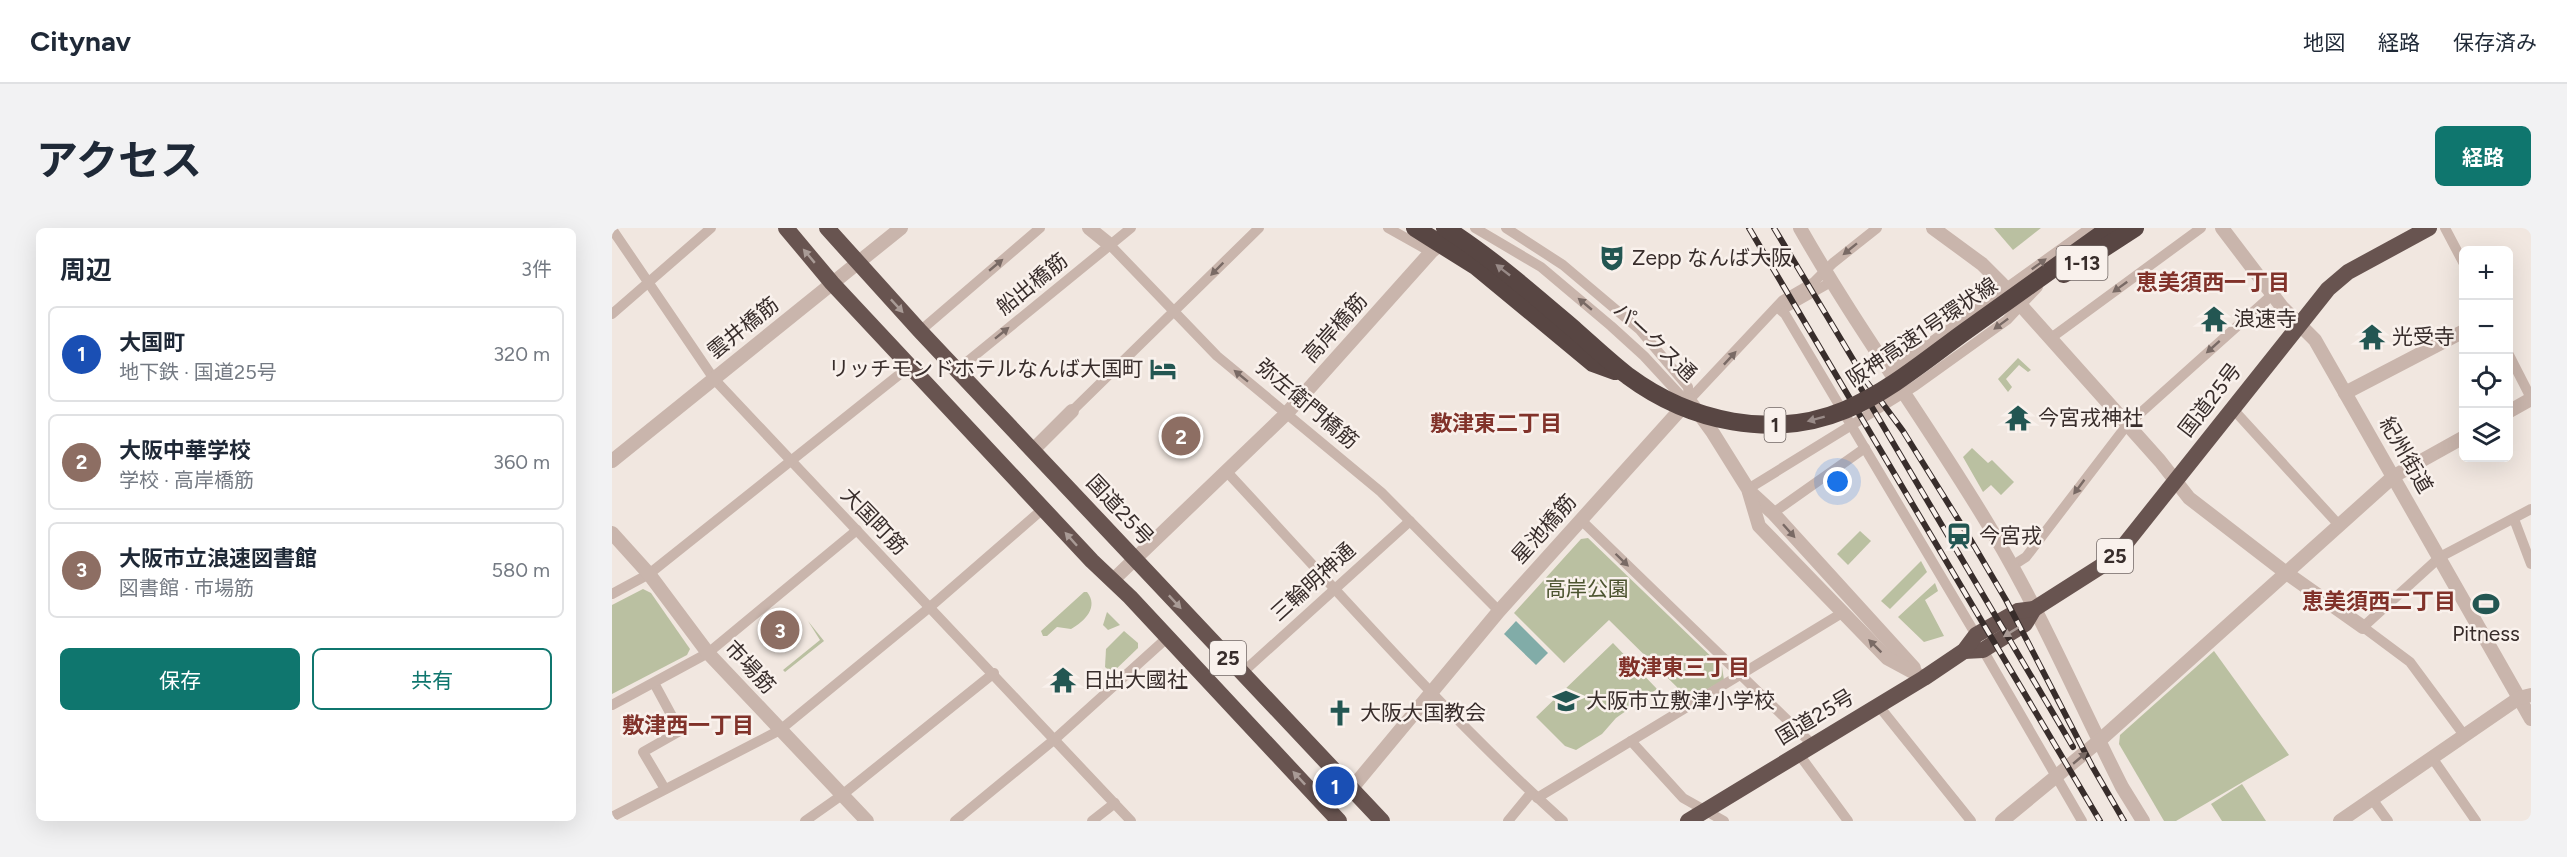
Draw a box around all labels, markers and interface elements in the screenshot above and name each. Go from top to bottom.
text: Citynav [30,24,131,58]
text: 地図 [2303,30,2345,55]
text: 経路 [2378,30,2420,55]
text: 保存済み [2453,30,2537,55]
button: 経路 [2435,126,2531,186]
text: アクセス [36,135,202,186]
theatre icon: Zepp なんば大阪 [1597,243,1627,273]
one-way arrow [1842,243,1858,256]
place label: Zepp なんば大阪 [1632,245,1792,270]
road number: 1-13 [2056,246,2108,280]
map controls [2459,246,2513,462]
button: + [2459,246,2513,300]
street label: 船出橋筋 [991,247,1072,320]
one-way arrow [803,249,816,264]
text: 周辺 [60,254,112,286]
text: 3件 [521,257,552,281]
one-way arrow [988,259,1004,272]
one-way arrow [2031,259,2046,271]
one-way arrow [1210,262,1225,276]
one-way arrow [1495,263,1511,276]
district label: 恵美須西一丁目 [2136,269,2290,296]
street label: 阪神高速1号環状線 [1841,272,2002,391]
one-way arrow [2112,281,2128,294]
street label: 高岸橋筋 [1297,288,1372,367]
street label: 雲井橋筋 [702,291,783,364]
street label: パークス通 [1609,297,1702,386]
one-way arrow [890,298,903,313]
one-way arrow [1577,298,1592,311]
button: − [2459,300,2513,354]
temple icon: 浪速寺 [2199,304,2229,334]
place label: 浪速寺 [2234,306,2297,331]
one-way arrow [1993,318,2009,330]
temple icon: 光受寺 [2357,322,2387,352]
place label: 光受寺 [2392,324,2455,349]
one-way arrow [995,328,1010,340]
text: 大国町 [119,329,185,356]
one-way arrow [2206,340,2221,353]
text: 1 [77,342,86,366]
text: 320 m [493,342,550,366]
one-way arrow [1723,351,1736,366]
hotel icon: リッチモンドホテルなんば大国町 [1148,354,1178,384]
street label: 弥左衛門橋筋 [1251,354,1364,454]
button: locate [2459,354,2513,408]
place label: リッチモンドホテルなんば大国町 [828,356,1143,381]
street label: 国道25号 [2173,358,2246,442]
text: 地下鉄 · 国道25号 [119,360,277,384]
one-way arrow [1234,371,1249,383]
temple icon: 今宮戎神社 [2003,403,2033,433]
place label: 今宮戎神社 [2038,405,2143,430]
road number: 1 [1764,408,1786,442]
button: layers [2459,408,2513,462]
district label: 敷津東二丁目 [1430,410,1562,437]
street label: 紀州街道 [2375,412,2438,497]
pin: 2 [1162,414,1200,458]
one-way arrow [1807,415,1825,424]
text: 大阪中華学校 [119,437,251,464]
text: 2 [76,450,87,474]
text: 360 m [493,450,550,474]
your location [1823,467,1852,496]
text: 学校 · 高岸橋筋 [119,468,254,492]
street label: 国道25号 [1082,469,1159,550]
one-way arrow [2073,480,2085,495]
street label: 大国町筋 [836,482,913,560]
street label: 星池橋筋 [1506,489,1581,568]
station icon: 今宮戎 [1944,521,1974,551]
one-way arrow [1782,523,1795,538]
place label: 今宮戎 [1979,523,2042,548]
one-way arrow [1065,532,1078,547]
street label: 三輪明神通 [1265,537,1360,626]
road number: 25 [2097,539,2133,573]
text: 大阪市立浪速図書館 [119,545,317,572]
one-way arrow [1615,553,1629,567]
text: 3 [76,558,87,582]
text: 580 m [491,558,550,582]
text: 図書館 · 市場筋 [119,576,254,600]
park label: 高岸公園 [1545,576,1629,601]
district label: 恵美須西二丁目 [2302,588,2456,615]
sports icon: Pitness [2471,589,2501,619]
one-way arrow [1168,595,1182,609]
pin: 3 [760,608,800,652]
place label: Pitness [2452,621,2520,646]
one-way arrow [2003,627,2019,638]
street label: 市場筋 [720,635,781,698]
one-way arrow [1868,639,1882,654]
road number: 25 [1210,641,1246,675]
button: 保存 [60,648,300,710]
button: 共有 [312,648,552,710]
district label: 敷津東三丁目 [1618,654,1750,681]
temple icon: 日出大國社 [1048,665,1078,695]
place label: 日出大國社 [1083,667,1188,692]
street label: 国道25号 [1771,683,1858,750]
school or university icon: 大阪市立敷津小学校 [1551,686,1581,716]
place label: 大阪市立敷津小学校 [1586,688,1775,713]
church icon: 大阪大国教会 [1325,698,1355,728]
place label: 大阪大国教会 [1360,700,1486,725]
district label: 敷津西一丁目 [622,712,754,739]
one-way arrow [2072,752,2087,765]
pin: 1 [1316,764,1354,808]
one-way arrow [1292,771,1306,786]

